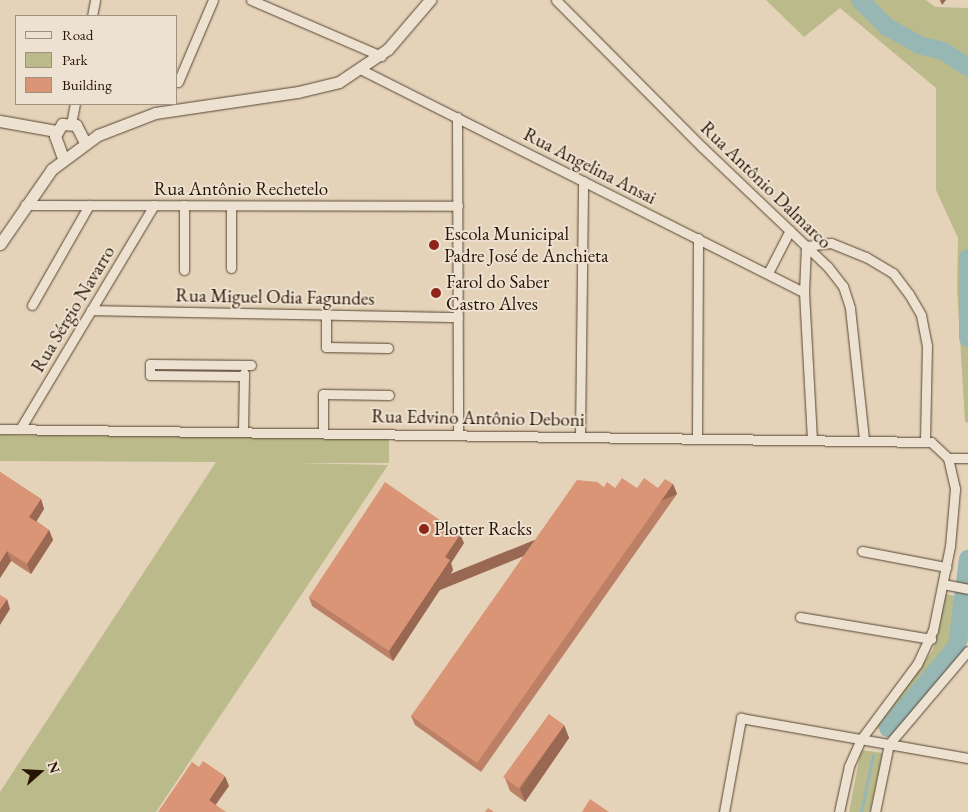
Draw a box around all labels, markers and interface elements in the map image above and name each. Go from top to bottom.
legend [15,15,178,105]
text: Road [62,25,93,44]
text: Park [62,50,88,69]
text: Building [62,75,112,94]
street label: Rua Antônio Dalmarco [696,117,836,253]
street label: Rua Angelina Ansai [520,123,660,209]
street label: Rua Antônio Rechetelo [154,178,328,200]
place label: Escola Municipal Padre José de Anchieta [444,223,609,267]
marker: Escola Municipal Padre José de Anchieta [428,239,440,251]
street label: Rua Sérgio Navarro [26,242,120,376]
place label: Farol do Saber Castro Alves [446,271,549,315]
street label: Rua Miguel Odia Fagundes [175,284,375,310]
marker: Farol do Saber Castro Alves [430,287,442,299]
street label: Rua Edvino Antônio Deboni [371,405,585,431]
place label: Plotter Racks [434,518,532,540]
marker: Plotter Racks [418,523,430,535]
north arrow [15,747,65,797]
text: N [44,759,65,775]

